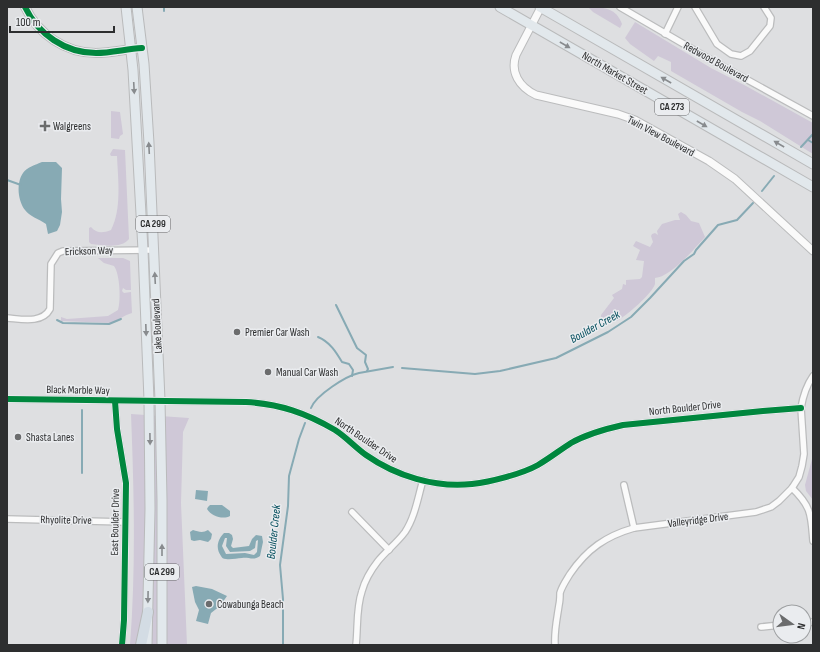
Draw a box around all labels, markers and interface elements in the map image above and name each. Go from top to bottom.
scale bar [10,8,114,34]
text: 100 m [16,15,41,30]
street label: Redwood Boulevard [681,39,751,85]
one-way arrow [560,42,571,49]
street label: North Market Street [580,49,651,97]
one-way arrow [660,76,672,83]
one-way arrow [130,82,137,94]
road number: CA 273 [655,99,689,115]
street label: Twin View Boulevard [625,113,697,159]
place label: Walgreens [53,120,91,133]
one-way arrow [697,120,708,127]
marker: Walgreens [40,121,50,131]
one-way arrow [773,141,785,148]
one-way arrow [146,142,153,154]
road number: CA 299 [136,216,170,232]
street label: Erickson Way [65,244,114,258]
one-way arrow [152,271,158,284]
street label: Lake Boulevard [149,298,165,354]
water label: Boulder Creek [567,307,623,347]
one-way arrow [143,324,149,337]
place label: Premier Car Wash [245,326,310,339]
marker: Premier Car Wash [232,327,242,337]
place label: Manual Car Wash [276,366,338,379]
marker: Manual Car Wash [263,367,273,377]
street label: Black Marble Way [46,383,111,397]
street label: North Boulder Drive [648,398,722,418]
street label: North Boulder Drive [332,414,400,466]
place label: Shasta Lanes [26,431,74,444]
marker: Shasta Lanes [13,432,23,442]
one-way arrow [146,433,153,445]
street label: East Boulder Drive [108,488,122,556]
water label: Boulder Creek [264,503,284,560]
street label: Valleyridge Drive [667,510,729,530]
street label: Rhyolite Drive [40,513,92,527]
one-way arrow [159,543,165,556]
road number: CA 299 [145,564,179,580]
one-way arrow [145,591,151,604]
place label: Cowabunga Beach [217,598,284,611]
marker: Cowabunga Beach [204,599,214,609]
north arrow [772,604,812,644]
text: N [794,622,808,631]

